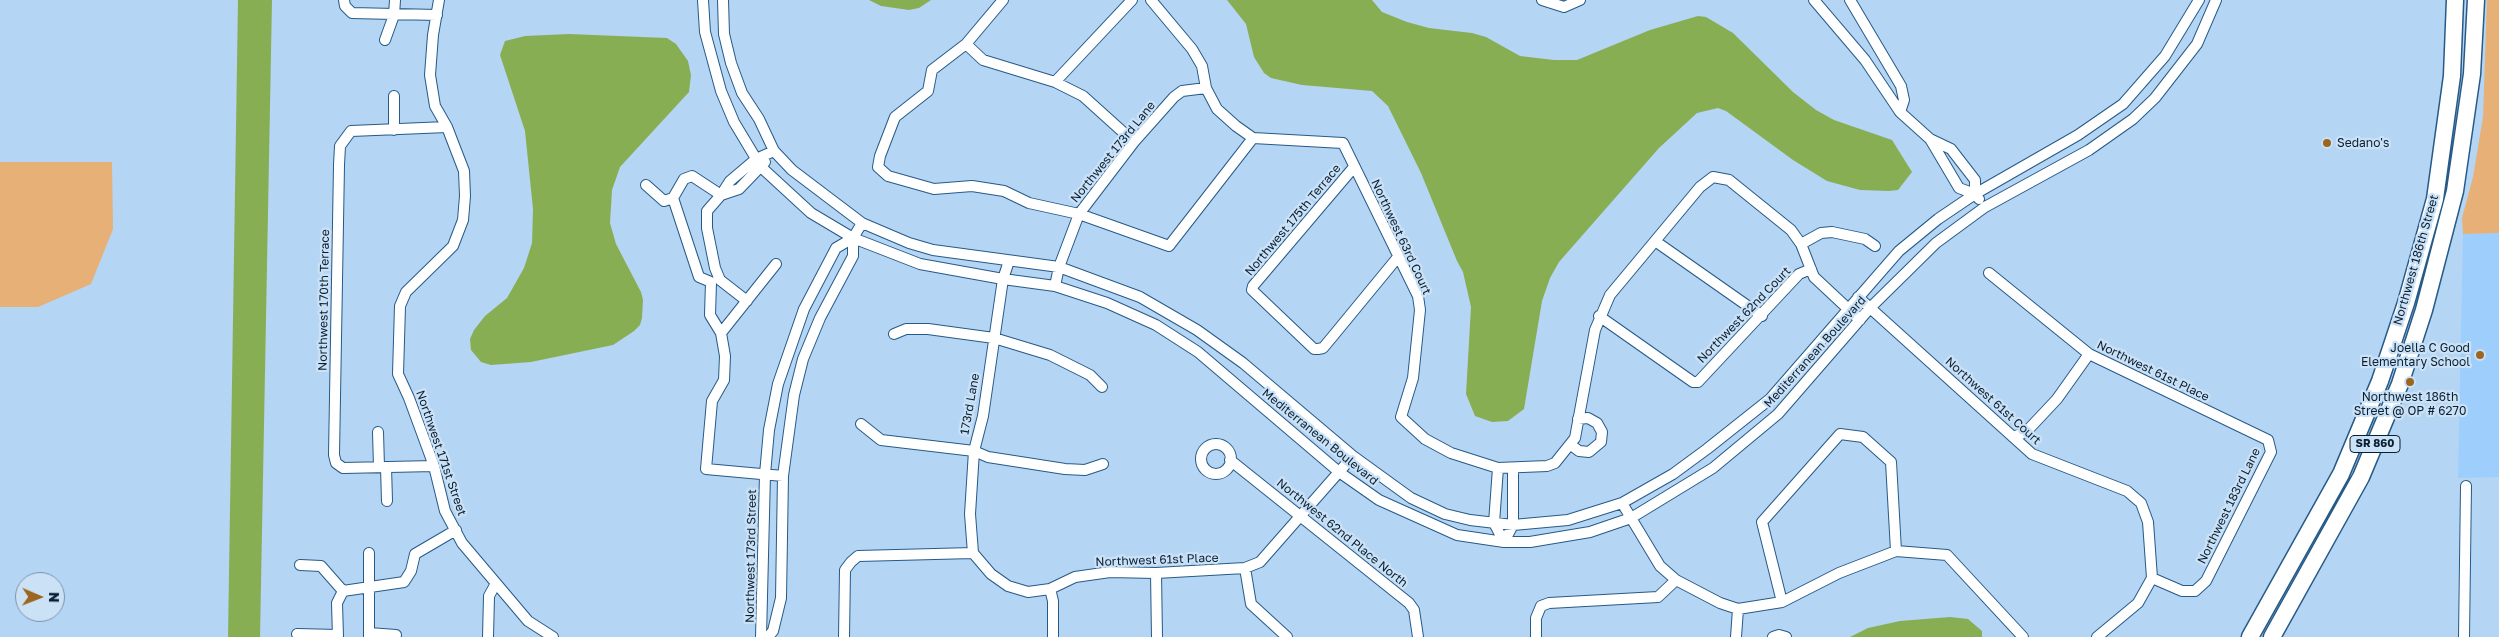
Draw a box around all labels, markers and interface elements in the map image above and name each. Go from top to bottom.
street label: Northwest 173rd Lane [1068,98,1158,206]
place label: Sedano's [2337,136,2389,150]
marker: Sedano's [2321,137,2333,149]
street label: Northwest 175th Terrace [1242,161,1344,279]
street label: Northwest 63rd Court [1368,177,1434,297]
street label: Northwest 186th Street [2390,193,2442,327]
street label: Northwest 170th Terrace [316,229,332,371]
street label: Northwest 62nd Court [1694,264,1794,366]
street label: Mediterranean Boulevard [1761,293,1869,411]
street label: Northwest 61st Place [2094,338,2212,404]
place label: Joella C Good Elementary School [2361,341,2470,369]
marker: Joella C Good Elementary School [2474,349,2486,361]
street label: Northwest 61st Court [1942,354,2044,448]
street label: 173rd Lane [958,372,982,436]
marker: Northwest 186th Street @ OP # 6270 [2404,376,2416,388]
street label: Mediterranean Boulevard [1259,386,1381,488]
street label: Northwest 171st Street [413,388,469,518]
place label: Northwest 186th Street @ OP # 6270 [2354,390,2466,418]
road number: SR 860 [2350,436,2400,452]
street label: Northwest 183rd Lane [2195,446,2263,566]
street label: Northwest 62nd Place North [1274,476,1410,590]
street label: Northwest 173rd Street [743,489,759,623]
street label: Northwest 61st Place [1095,551,1219,569]
north arrow [15,572,65,622]
text: N [46,592,63,603]

